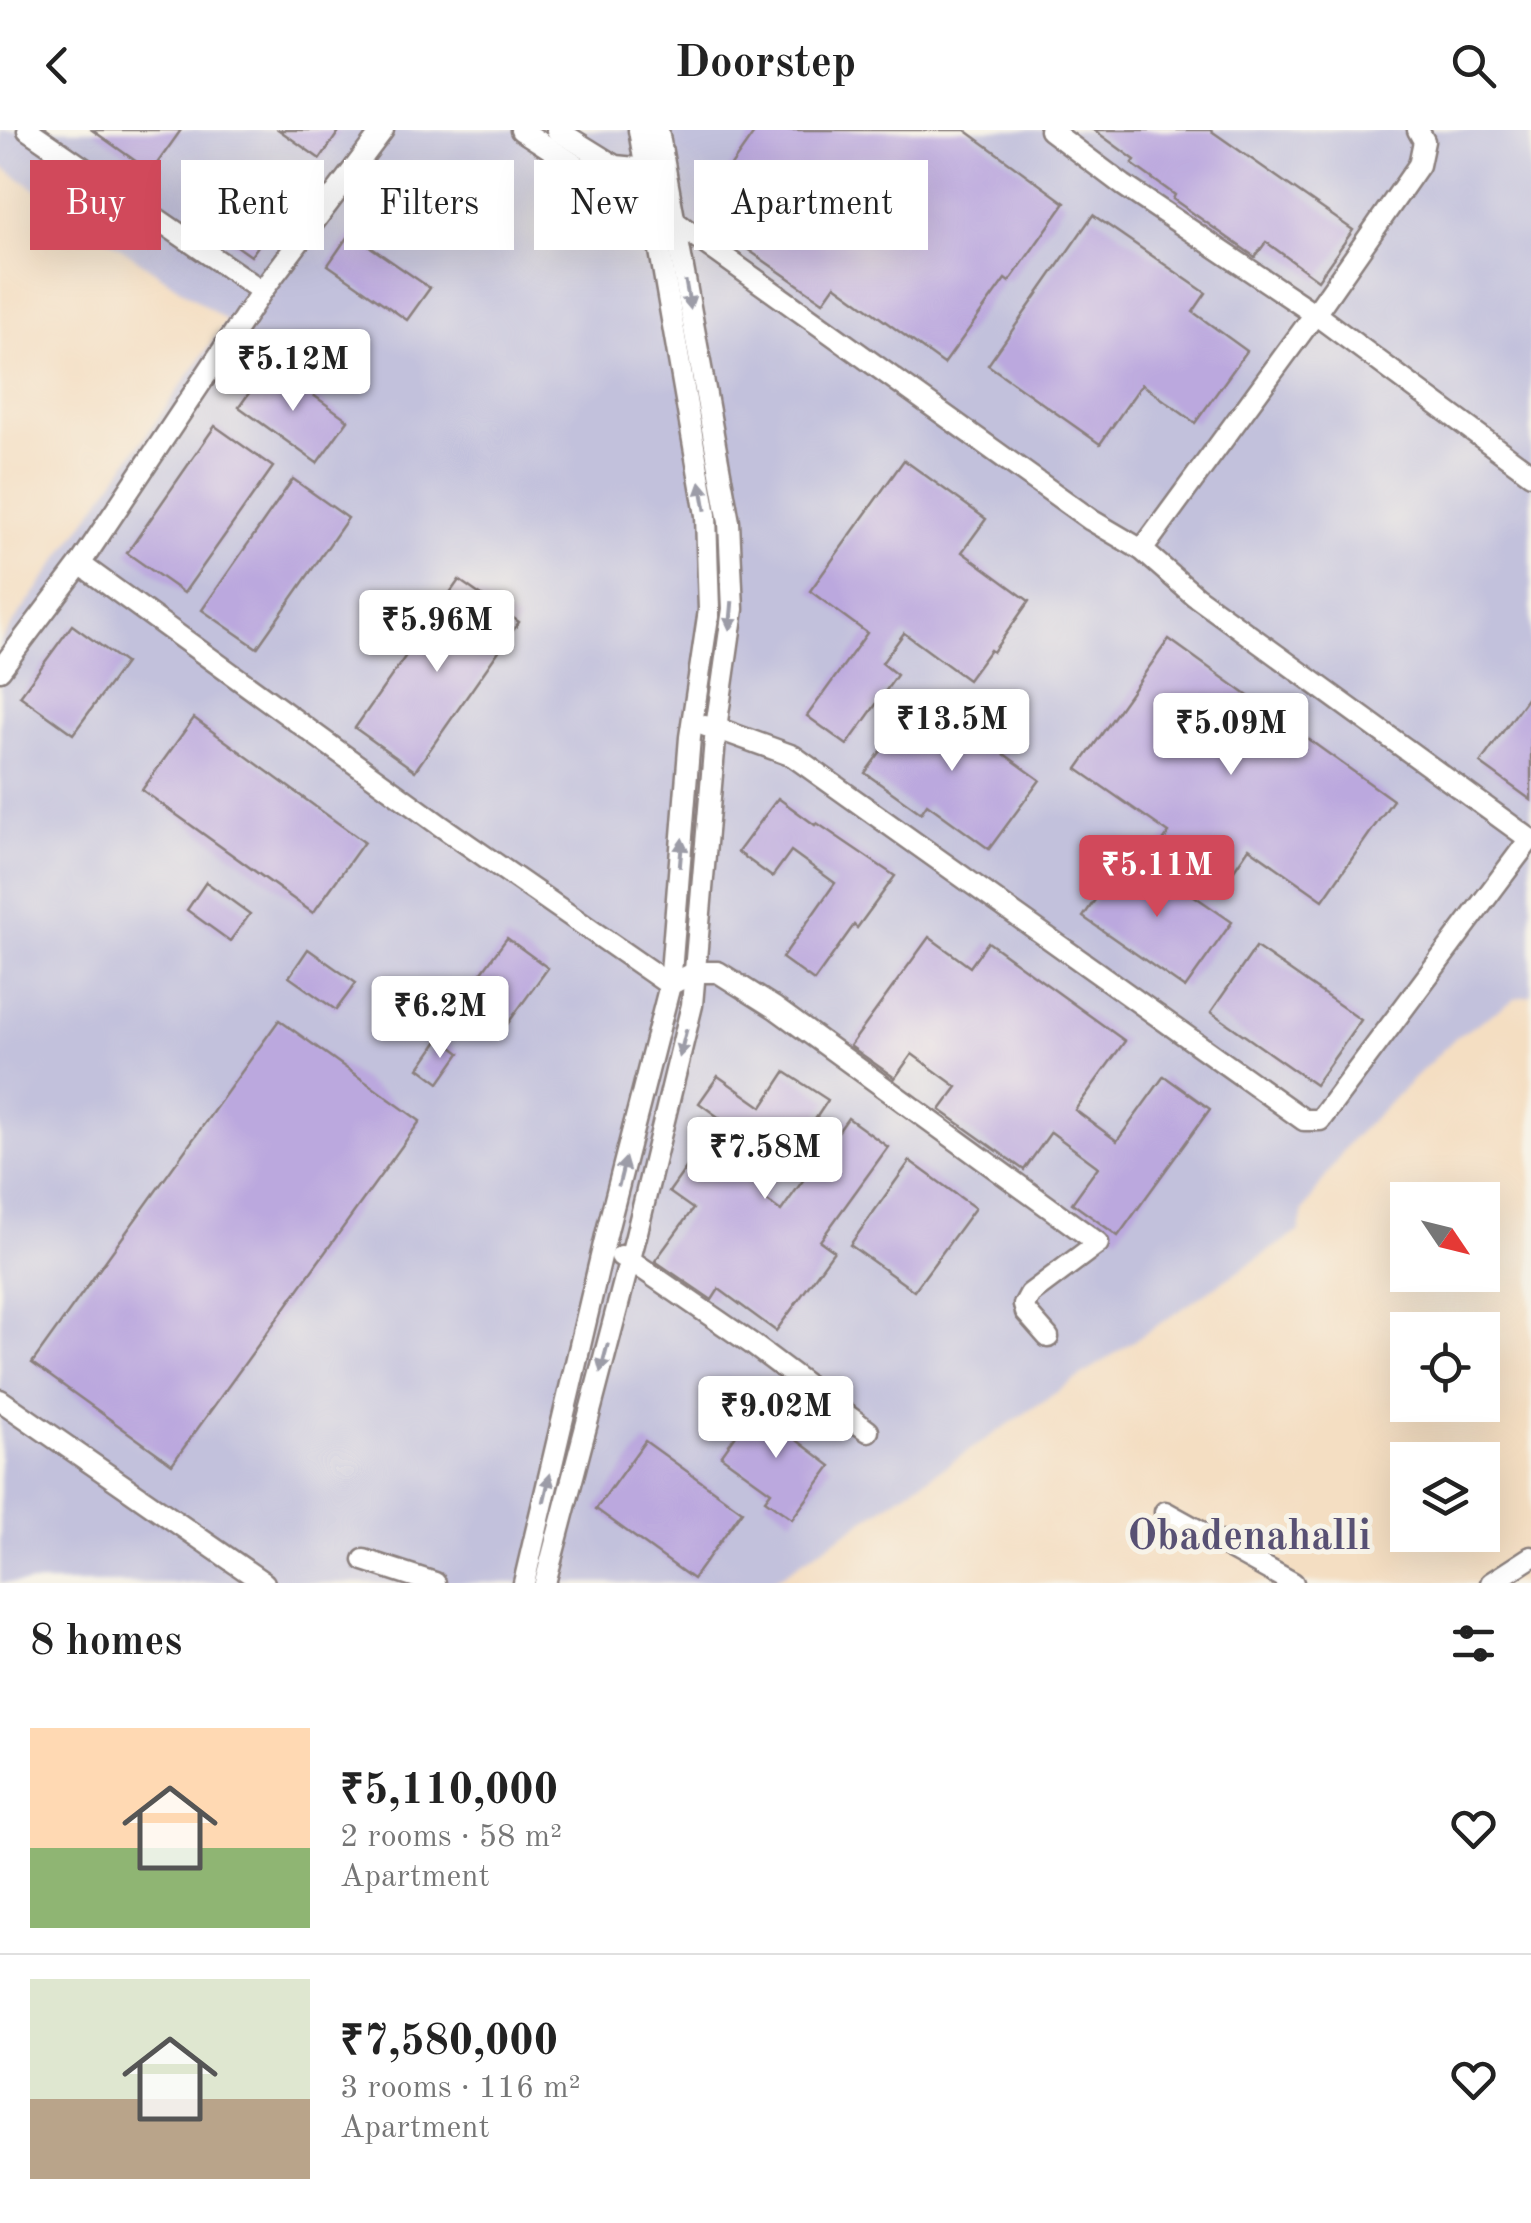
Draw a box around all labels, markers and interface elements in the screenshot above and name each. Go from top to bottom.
icon: back [30,38,85,93]
icon: search [1446,38,1501,93]
text: Doorstep [675,42,856,87]
chip: Buy [30,160,161,250]
chip: Rent [181,160,324,250]
chip: Filters [344,160,514,250]
chip: New [534,160,674,250]
chip: Apartment [694,160,928,250]
one-way arrow [680,280,696,311]
pin: ₹5.12M [212,329,374,414]
text: ₹5.12M [237,345,349,377]
one-way arrow [695,479,710,511]
pin: ₹5.96M [356,590,518,675]
one-way arrow [723,600,739,632]
text: ₹5.96M [381,606,493,638]
pin: ₹13.5M [871,689,1033,774]
pin: ₹5.09M [1150,693,1312,778]
text: ₹13.5M [896,705,1008,737]
text: ₹5.09M [1175,709,1287,741]
pin: ₹5.11M [1076,835,1238,920]
one-way arrow [673,837,689,869]
text: ₹5.11M [1101,851,1213,883]
pin: ₹6.2M [370,976,510,1061]
text: ₹6.2M [394,992,486,1024]
one-way arrow [675,1028,690,1059]
pin: ₹7.58M [684,1117,846,1202]
text: ₹7.58M [709,1133,821,1165]
one-way arrow [615,1156,631,1187]
north arrow [1390,1182,1500,1292]
map controls [1390,1182,1500,1552]
button: locate [1390,1312,1500,1422]
one-way arrow [596,1343,612,1374]
pin: ₹9.02M [695,1376,857,1461]
text: ₹9.02M [720,1392,832,1424]
button: layers [1390,1442,1500,1552]
one-way arrow [540,1472,555,1503]
district label: Obadenahalli [1127,1517,1371,1559]
icon: filters [1446,1616,1501,1671]
text: 8 homes [30,1622,182,1664]
icon: home [110,1768,230,1888]
text: ₹5,110,000 [340,1771,558,1813]
icon: heart [1446,1801,1501,1856]
text: 2 rooms · 58 m² [340,1822,562,1854]
text: Apartment [340,1862,490,1894]
icon: home [110,2019,230,2139]
text: ₹7,580,000 [340,2022,558,2064]
icon: heart [1446,2052,1501,2107]
text: 3 rooms · 116 m² [340,2073,581,2105]
text: Apartment [340,2113,490,2145]

